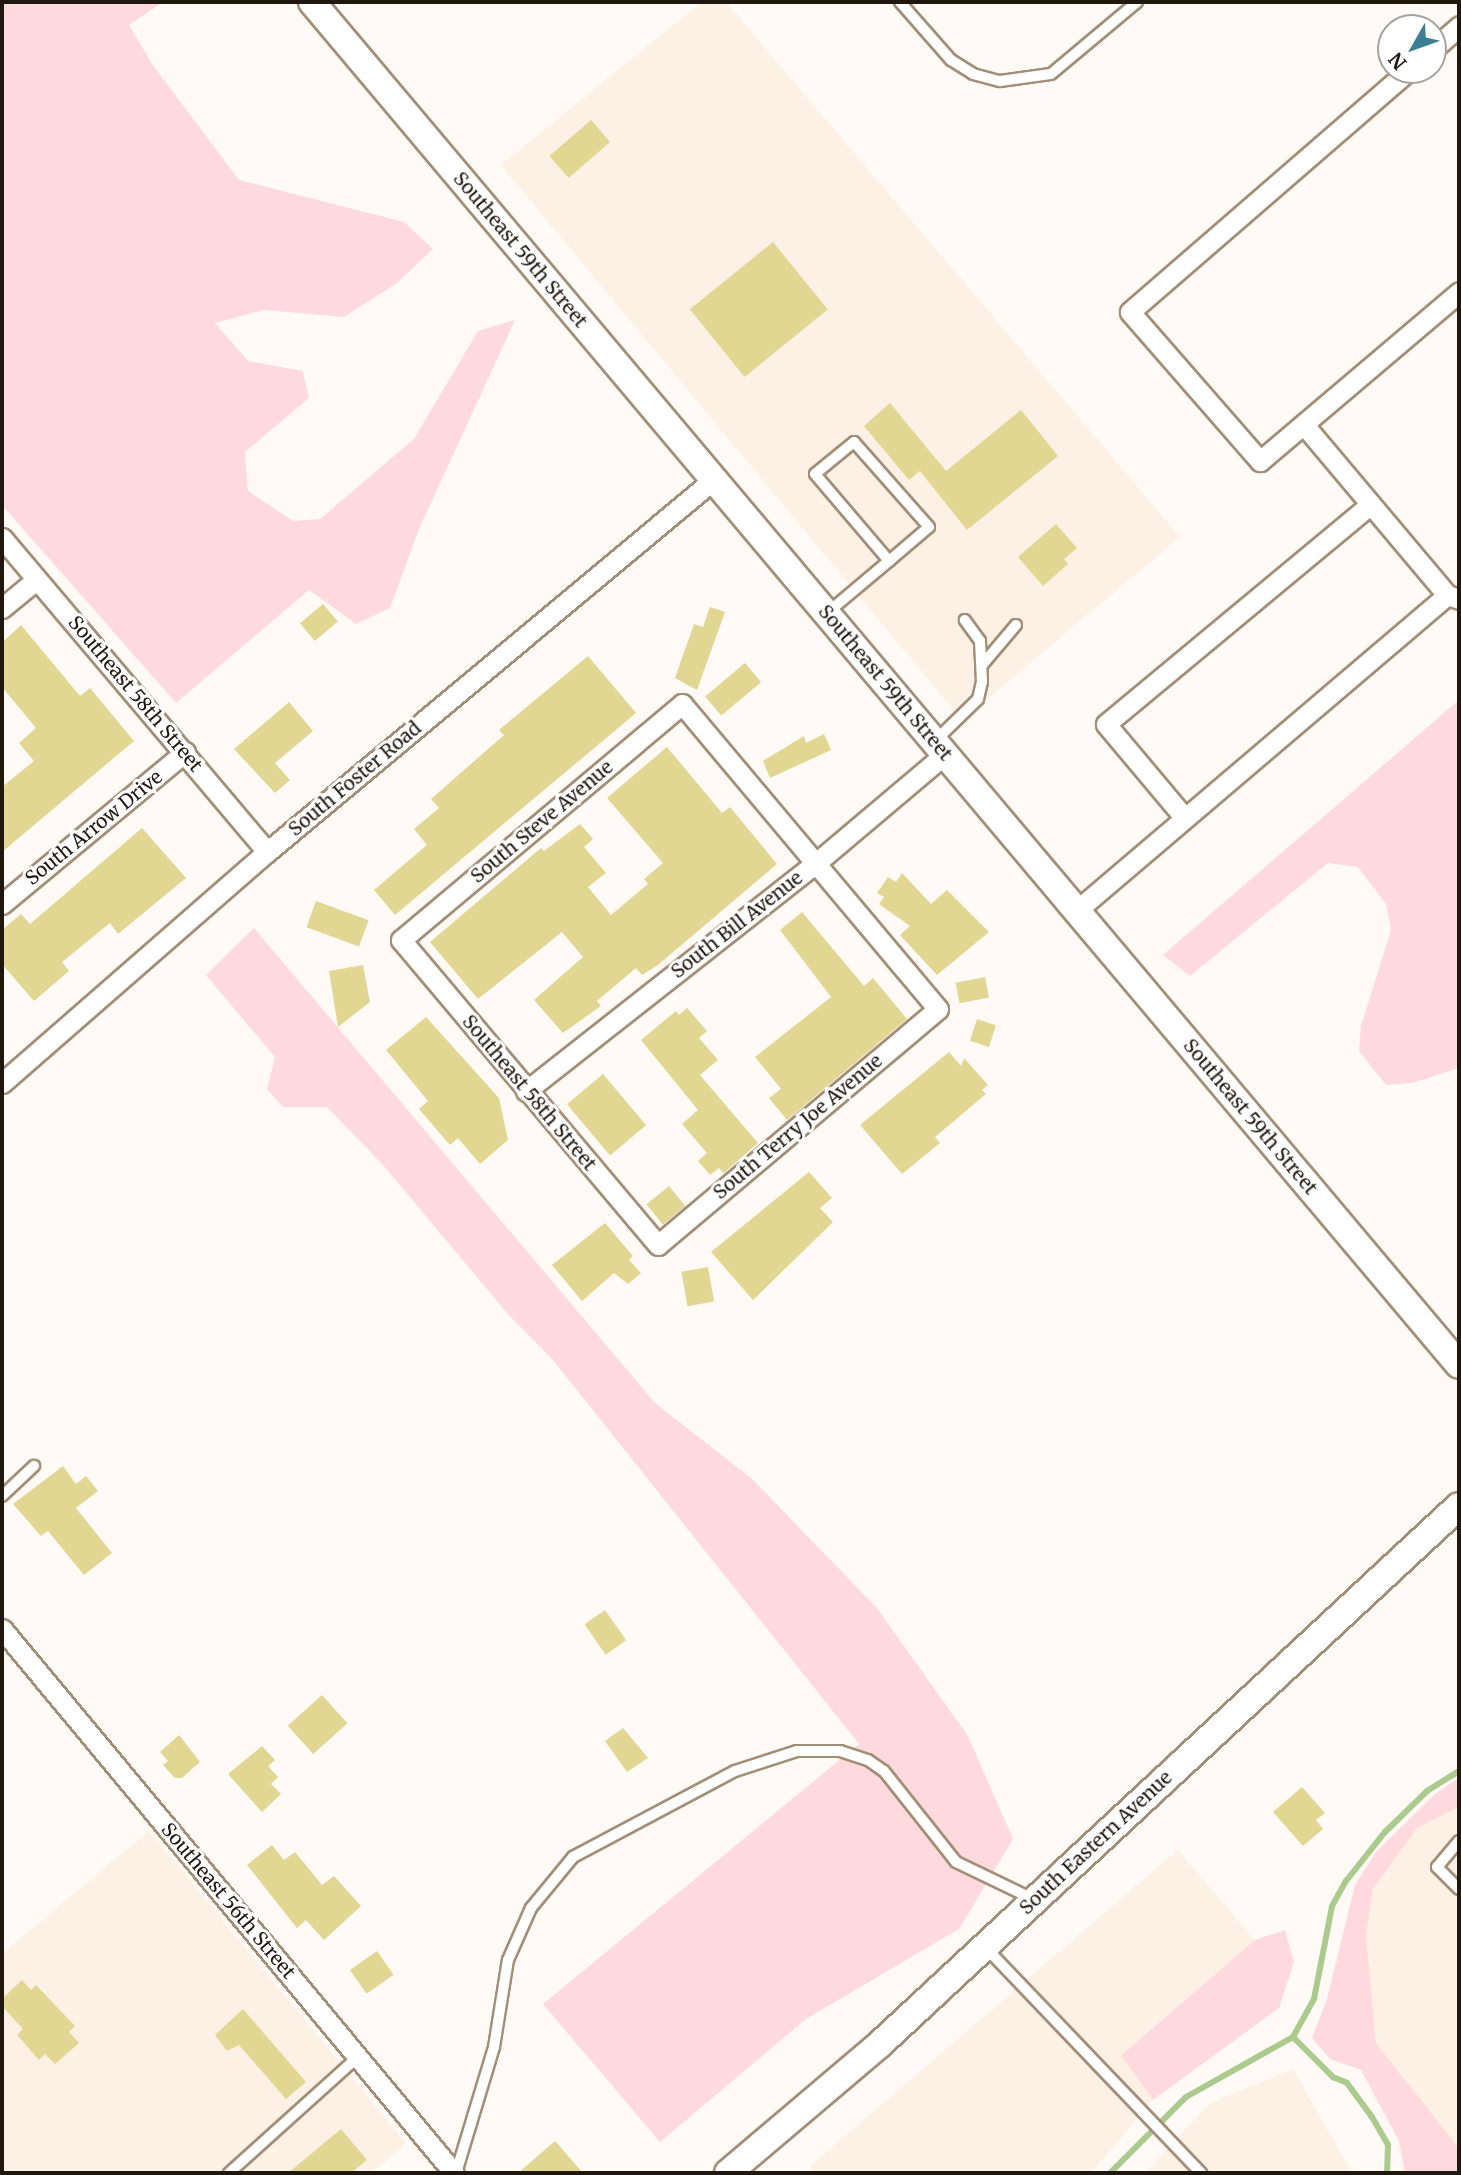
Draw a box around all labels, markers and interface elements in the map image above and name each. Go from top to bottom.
north arrow [1377,14,1447,84]
text: N [1383,48,1411,75]
street label: Southeast 59th Street [448,168,592,332]
street label: Southeast 59th Street [813,601,957,765]
street label: Southeast 58th Street [63,612,207,776]
street label: South Foster Road [284,717,426,841]
street label: South Steve Avenue [466,756,618,888]
street label: South Arrow Drive [21,766,167,890]
street label: South Bill Avenue [667,867,807,983]
street label: Southeast 58th Street [457,1011,601,1175]
street label: Southeast 59th Street [1178,1035,1322,1199]
street label: South Terry Joe Avenue [709,1050,887,1204]
street label: South Eastern Avenue [1015,1766,1177,1920]
street label: Southeast 56th Street [156,1818,300,1984]

